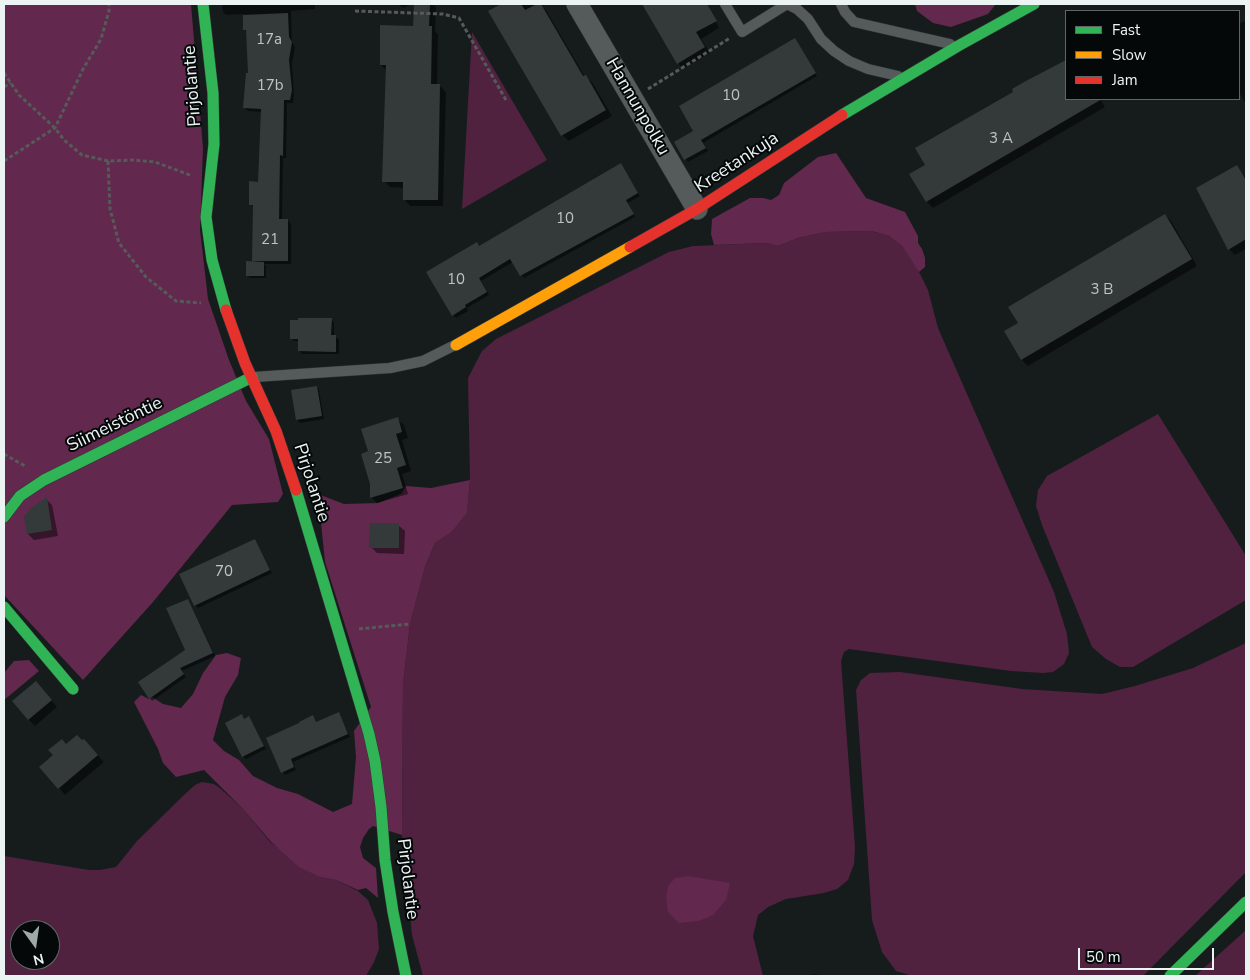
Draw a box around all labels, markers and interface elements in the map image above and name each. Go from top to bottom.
legend [1065,10,1240,100]
text: Fast [1112,20,1140,40]
house number: 17a [256,31,282,49]
street label: Pirjolantie [179,45,207,127]
text: Slow [1112,45,1146,65]
street label: Hannunpolku [600,54,674,160]
text: Jam [1112,70,1138,90]
house number: 17b [257,77,283,95]
house number: 10 [722,87,740,105]
street label: Kreetankuja [691,128,783,198]
house number: 3 A [989,130,1013,148]
house number: 10 [556,210,574,228]
house number: 21 [261,231,279,249]
house number: 10 [447,271,465,289]
house number: 3 B [1091,281,1113,299]
street label: Siimeistöntie [64,393,166,457]
street label: Pirjolantie [288,441,334,525]
house number: 25 [374,450,392,468]
house number: 70 [215,563,233,581]
street label: Pirjolantie [391,837,423,921]
north arrow [10,920,60,970]
scale bar [1080,938,1216,970]
text: 50 m [1086,947,1121,967]
text: N [31,949,46,970]

